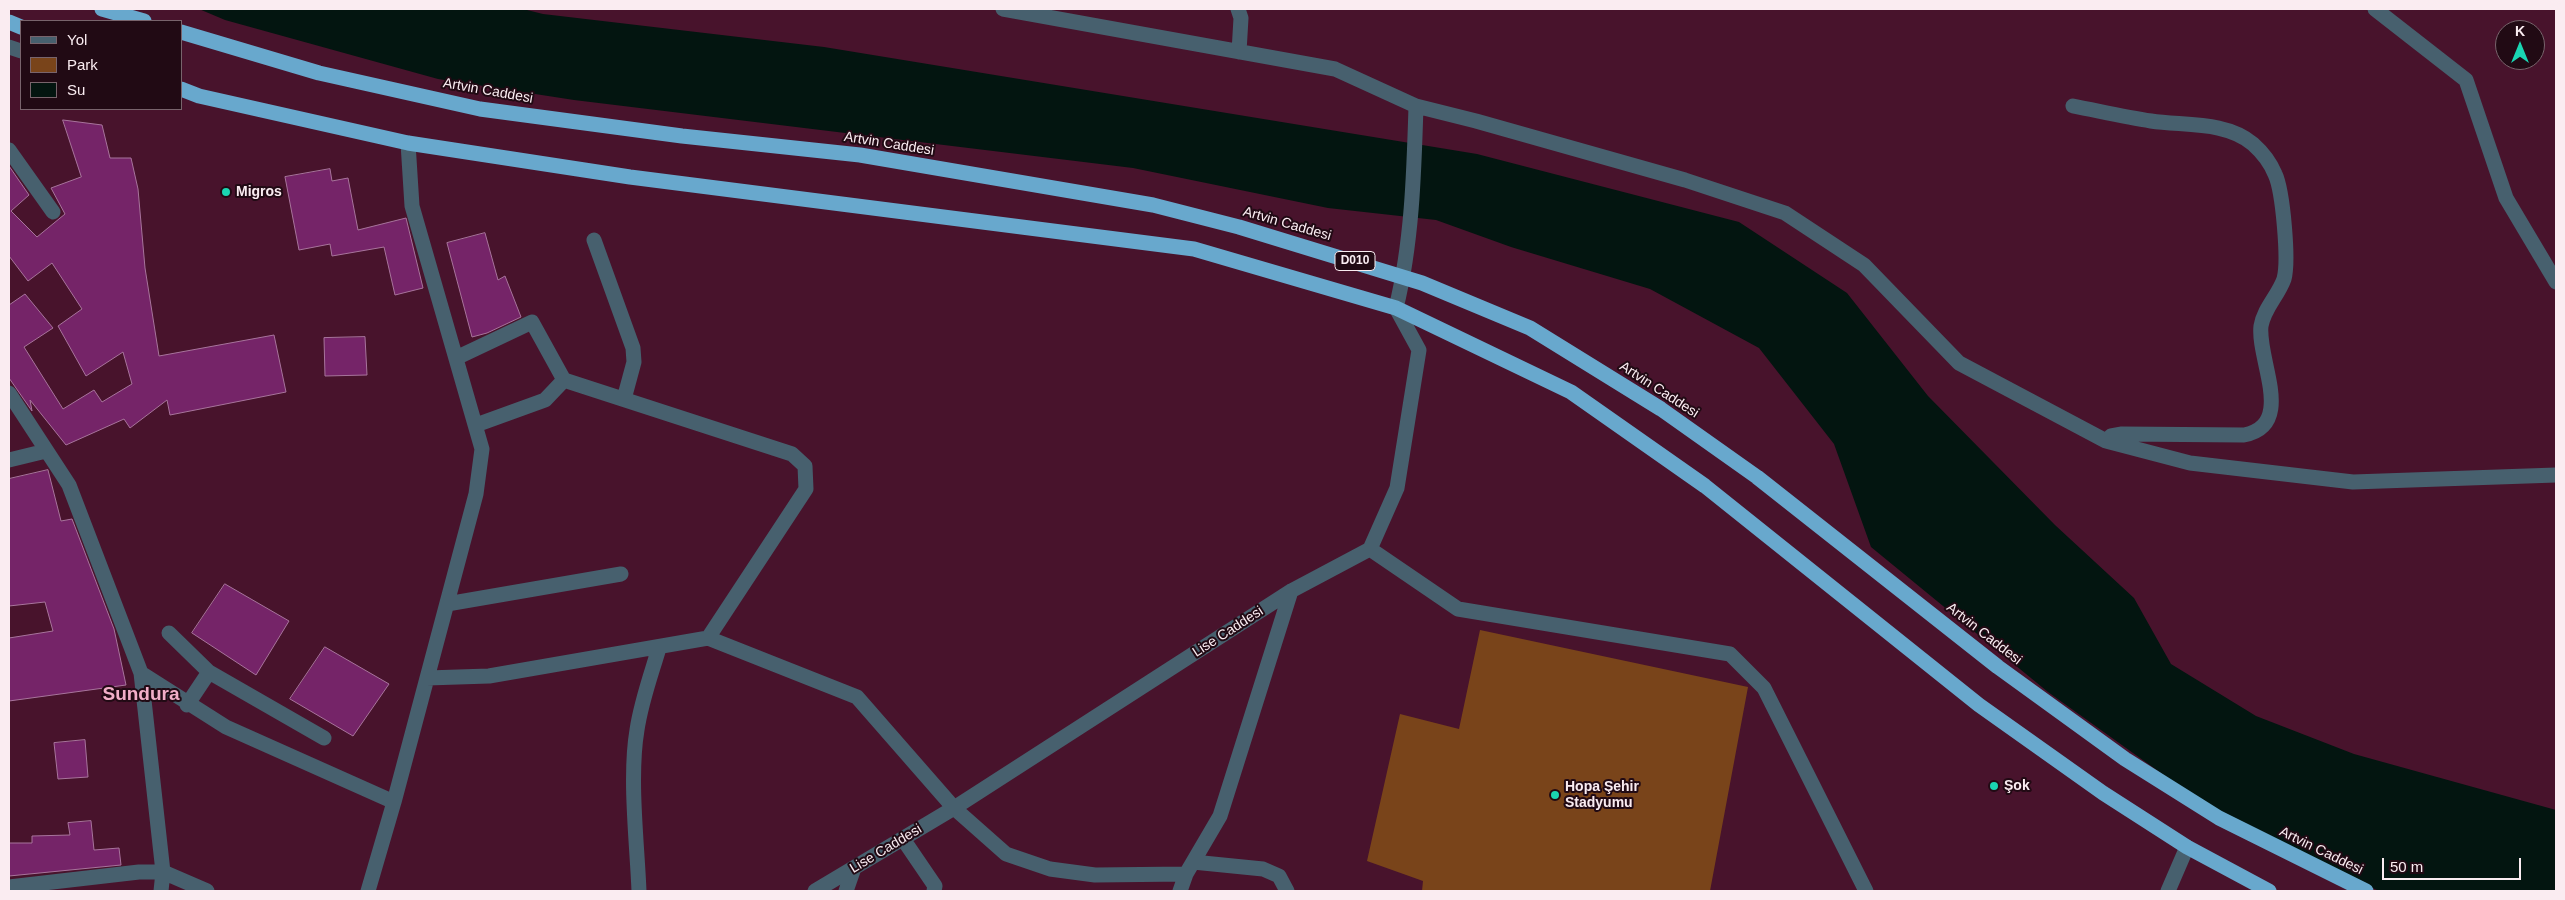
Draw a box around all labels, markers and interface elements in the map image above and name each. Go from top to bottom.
legend [20,20,182,110]
north arrow [2495,20,2545,70]
text: K [2515,23,2525,39]
text: Yol [67,31,87,48]
text: Park [67,56,98,73]
street label: Artvin Caddesi [442,75,534,107]
text: Su [67,81,85,98]
street label: Artvin Caddesi [843,129,935,159]
place label: Migros [236,184,282,200]
marker: Migros [220,186,232,198]
street label: Artvin Caddesi [1241,203,1333,245]
road number: D010 [1335,252,1375,270]
street label: Artvin Caddesi [1616,358,1702,422]
street label: Artvin Caddesi [1943,599,2025,669]
street label: Lise Caddesi [1189,603,1267,661]
district label: Sundura [102,684,180,706]
place label: Şok [2004,778,2030,794]
place label: Hopa Şehir Stadyumu [1565,779,1639,812]
marker: Şok [1988,780,2000,792]
marker: Hopa Şehir Stadyumu [1549,789,1561,801]
street label: Lise Caddesi [847,821,925,877]
street label: Artvin Caddesi [2276,823,2366,879]
scale bar [2385,848,2524,880]
text: 50 m [2390,858,2423,875]

